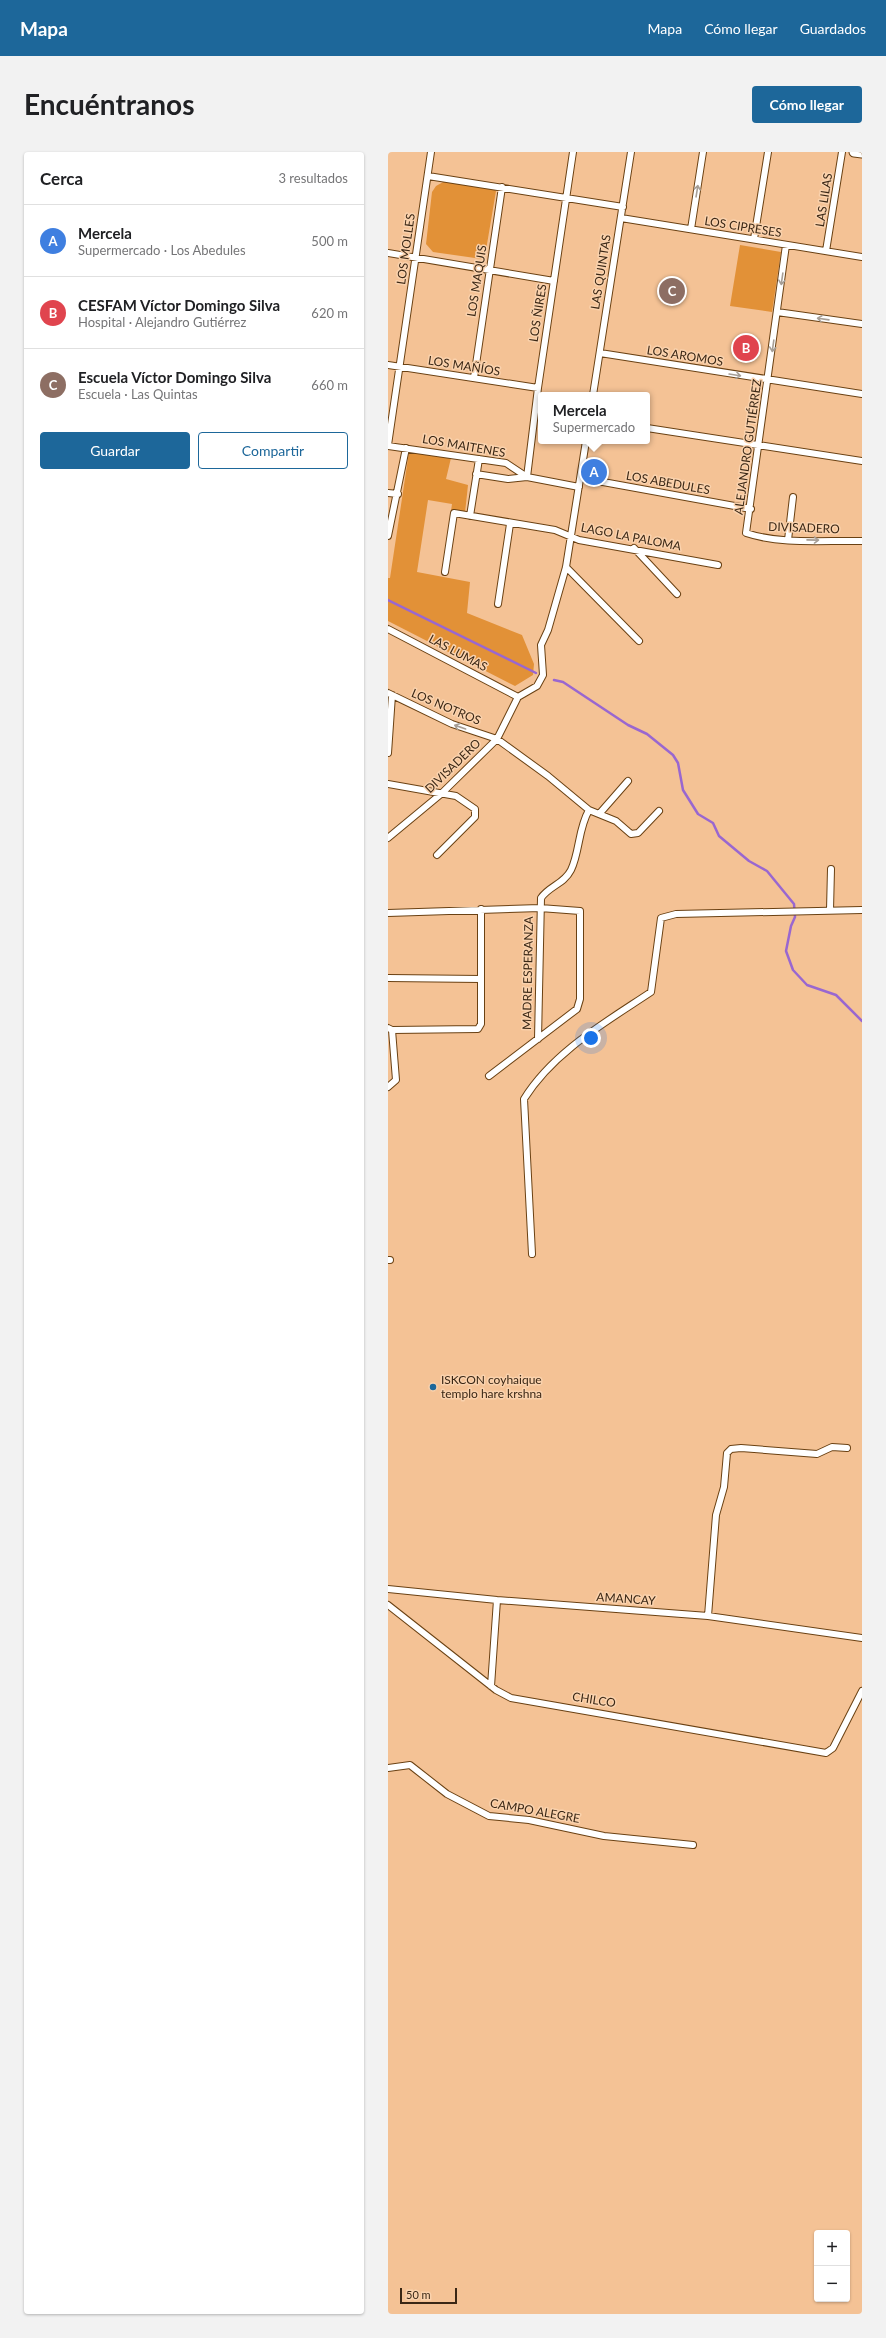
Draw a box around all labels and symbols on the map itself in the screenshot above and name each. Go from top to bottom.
street label: LAS LILAS [812,172,835,228]
one-way arrow [693,185,701,198]
street label: LOS MOLLES [393,213,418,285]
street label: LOS CIPRESES [703,213,783,240]
street label: LAS QUINTAS [587,233,614,310]
street label: LOS MAQUIS [463,244,490,318]
one-way arrow [778,272,786,285]
pin: C [659,276,685,306]
street label: LOS ÑIRES [526,283,549,343]
one-way arrow [817,315,830,323]
pin: B [733,333,759,363]
one-way arrow [769,339,777,352]
street label: LOS AROMOS [646,342,724,369]
street label: LOS MAÑÍOS [427,352,501,379]
one-way arrow [728,371,741,379]
street label: ALEJANDRO GUTIÉRREZ [731,378,764,516]
street label: LOS MAITENES [421,431,507,460]
pin: A [581,457,607,487]
street label: LOS ABEDULES [625,468,711,497]
street label: LAGO LA PALOMA [580,519,683,554]
street label: DIVISADERO [768,519,840,536]
one-way arrow [806,536,819,544]
street label: LAS LUMAS [426,631,490,674]
street label: LOS NOTROS [409,685,483,728]
one-way arrow [454,722,466,730]
street label: DIVISADERO [422,735,484,796]
street label: MADRE ESPERANZA [519,915,536,1030]
your location [581,1028,601,1048]
place label: ISKCON coyhaique templo hare krshna [441,1372,542,1401]
marker: ISKCON coyhaique templo hare krshna [428,1382,438,1392]
street label: AMANCAY [596,1589,657,1608]
street label: CHILCO [571,1689,617,1710]
street label: CAMPO ALEGRE [489,1795,581,1826]
scale bar [400,2286,457,2305]

